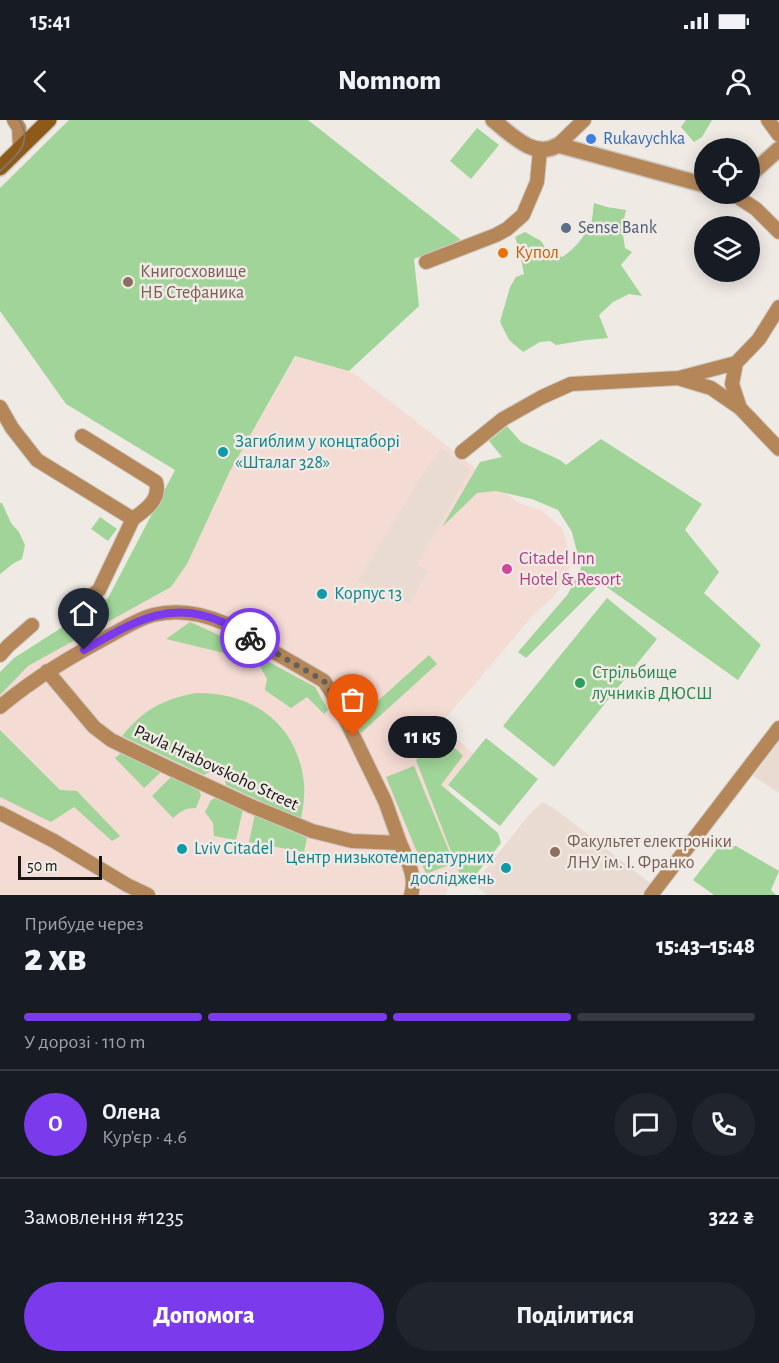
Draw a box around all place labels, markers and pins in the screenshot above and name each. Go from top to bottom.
place label: Rukavychka [603,130,685,148]
marker: Rukavychka [584,132,598,146]
place label: Sense Bank [578,219,658,237]
marker: Sense Bank [559,221,573,235]
place label: Купол [515,244,559,262]
marker: Купол [496,246,510,260]
place label: Книгосховище НБ Стефаника [140,263,246,302]
marker: Книгосховище НБ Стефаника [121,275,135,289]
place label: Загиблим у концтаборі «Шталаг 328» [235,432,400,472]
marker: Загиблим у концтаборі «Шталаг 328» [216,445,230,459]
place label: Citadel Inn Hotel & Resort [519,550,621,589]
marker: Citadel Inn Hotel & Resort [500,562,514,576]
place label: Корпус 13 [334,585,402,603]
marker: Корпус 13 [315,587,329,601]
pin [58,588,109,650]
place label: Стрільбище лучників ДЮСШ [592,663,713,703]
pin [327,674,378,736]
marker: Стрільбище лучників ДЮСШ [573,676,587,690]
callout: 11 к5 [389,715,458,757]
place label: Факультет електроніки ЛНУ ім. І. Франко [567,833,732,872]
place label: Lviv Citadel [194,840,273,858]
marker: Lviv Citadel [175,842,189,856]
marker: Факультет електроніки ЛНУ ім. І. Франко [548,845,562,859]
place label: Центр низькотемпературних досліджень [285,849,494,888]
marker: Центр низькотемпературних досліджень [499,861,513,875]

